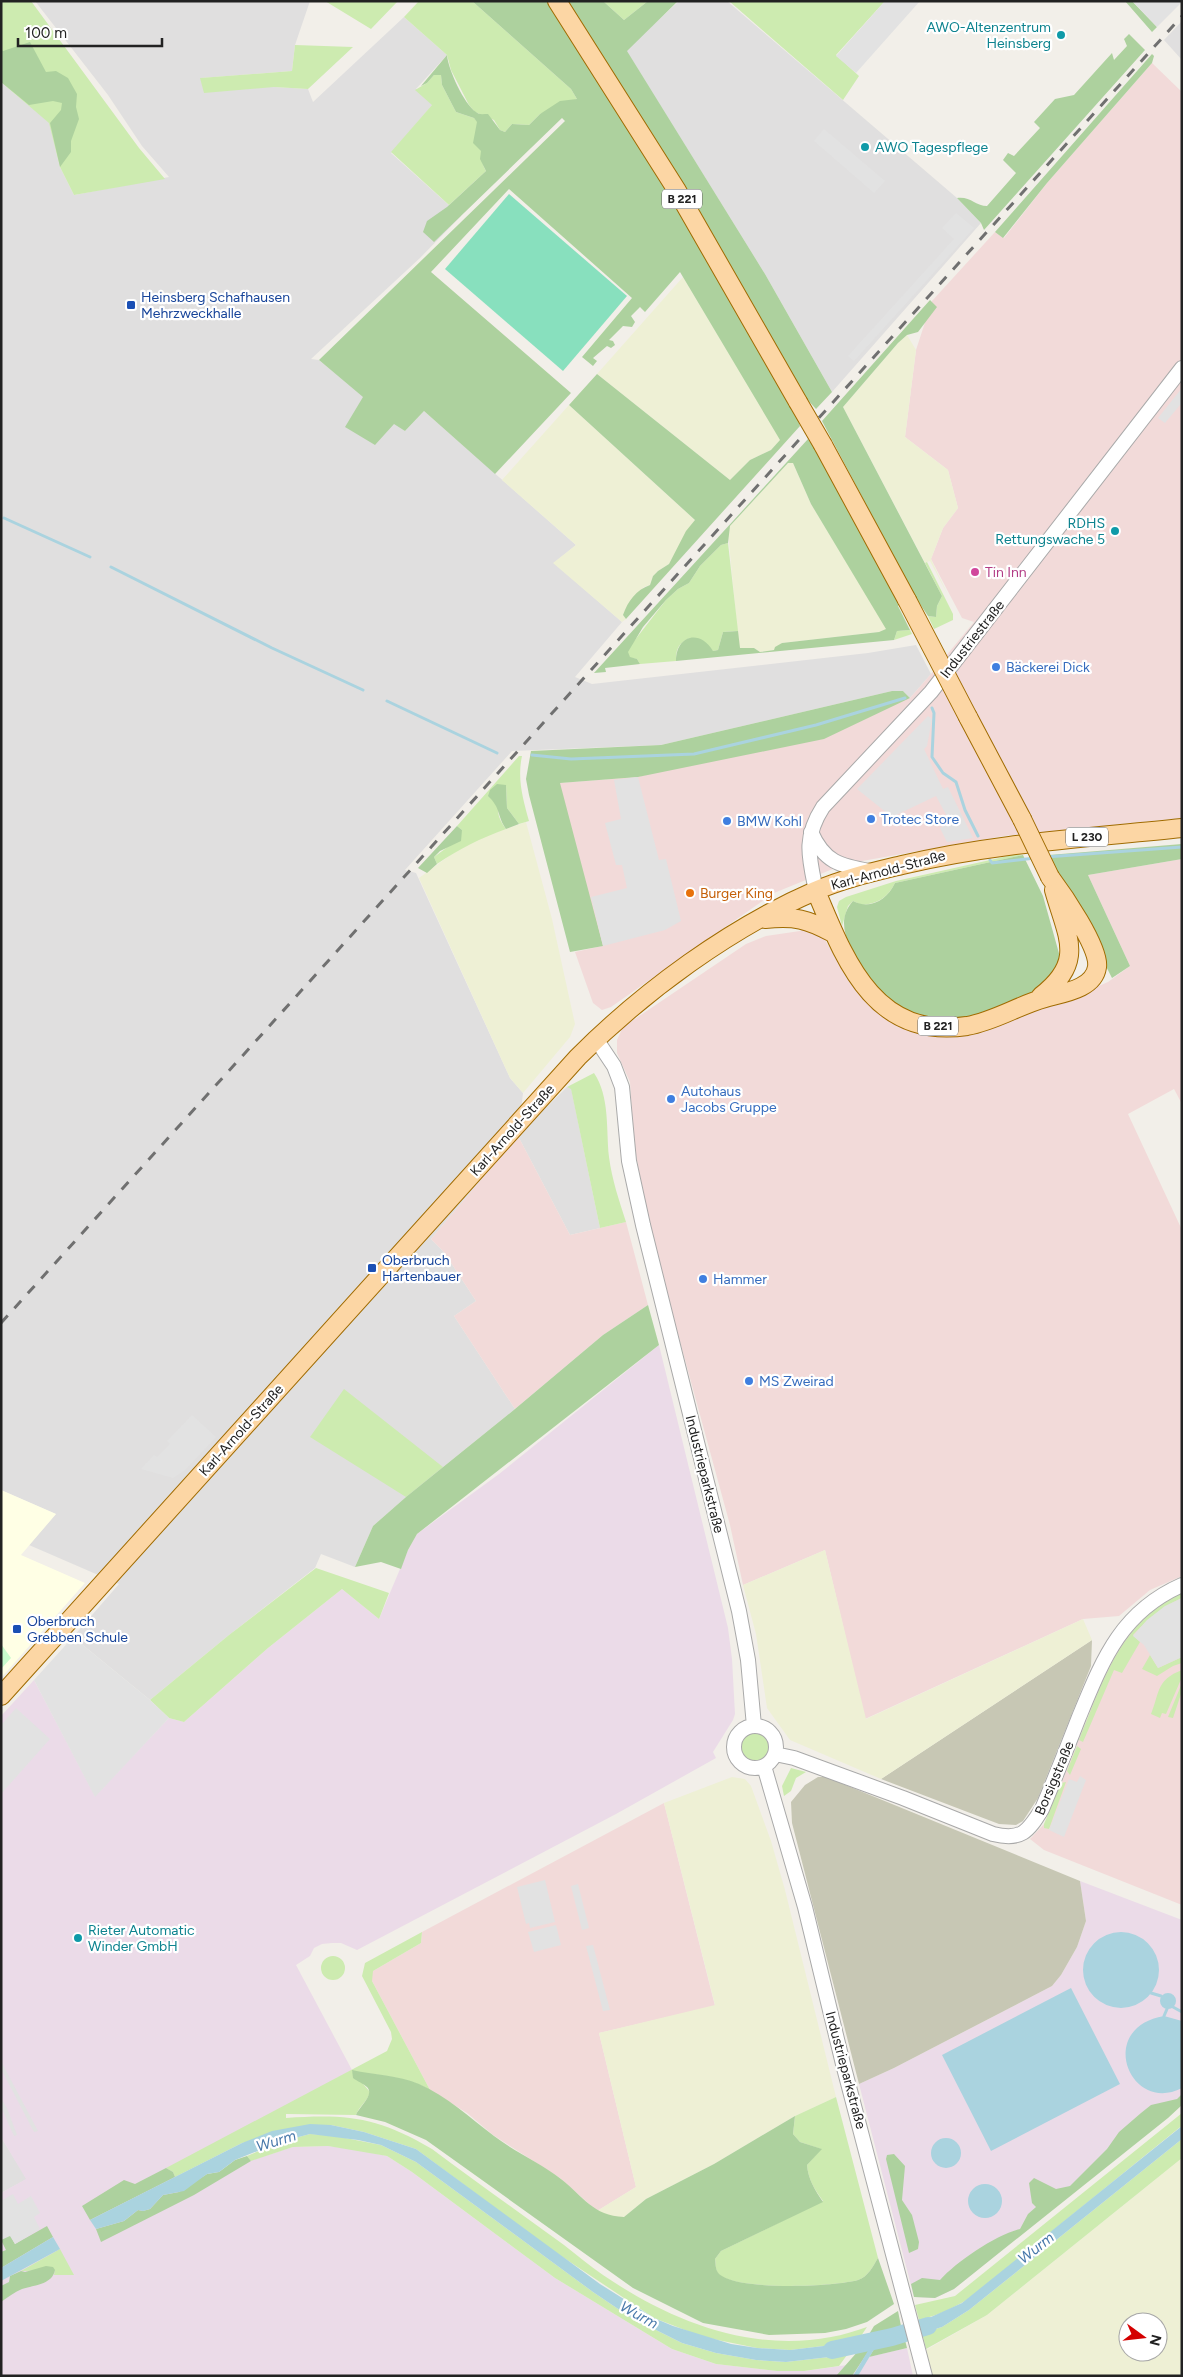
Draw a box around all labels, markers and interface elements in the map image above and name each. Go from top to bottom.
scale bar [18,15,161,47]
place label: AWO-Altenzentrum Heinsberg [926,19,1051,52]
text: 100 m [25,24,67,42]
marker: AWO-Altenzentrum Heinsberg [1055,29,1067,41]
place label: AWO Tagespflege [875,139,989,156]
marker: AWO Tagespflege [859,141,871,153]
road number: B 221 [662,190,702,208]
place label: Heinsberg Schafhausen Mehrzweckhalle [141,289,290,322]
marker: Heinsberg Schafhausen Mehrzweckhalle [125,299,137,311]
place label: RDHS Rettungswache 5 [995,515,1105,548]
marker: RDHS Rettungswache 5 [1109,525,1121,537]
place label: Tin Inn [985,564,1027,581]
marker: Tin Inn [969,566,981,578]
street label: Industriestraße [937,597,1008,682]
place label: Bäckerei Dick [1006,659,1090,676]
marker: Bäckerei Dick [990,661,1002,673]
place label: Trotec Store [881,811,960,828]
place label: BMW Kohl [737,813,802,830]
marker: Trotec Store [865,813,877,825]
marker: BMW Kohl [721,815,733,827]
road number: L 230 [1066,828,1108,846]
street label: Karl-Arnold-Straße [829,847,948,894]
place label: Burger King [700,885,773,902]
marker: Burger King [684,887,696,899]
road number: B 221 [918,1016,958,1036]
street label: Karl-Arnold-Straße [467,1081,558,1180]
place label: Autohaus Jacobs Gruppe [681,1083,777,1116]
marker: Autohaus Jacobs Gruppe [665,1093,677,1105]
place label: Oberbruch Hartenbauer [382,1252,461,1285]
marker: Oberbruch Hartenbauer [366,1262,378,1274]
place label: Hammer [713,1271,767,1288]
marker: Hammer [697,1273,709,1285]
place label: MS Zweirad [759,1373,834,1390]
marker: MS Zweirad [743,1375,755,1387]
street label: Karl-Arnold-Straße [196,1381,287,1480]
street label: Industrieparkstraße [682,1413,728,1535]
place label: Oberbruch Grebben Schule [27,1613,128,1646]
marker: Oberbruch Grebben Schule [11,1623,23,1635]
street label: Borsigstraße [1031,1738,1078,1818]
place label: Rieter Automatic Winder GmbH [88,1922,195,1955]
marker: Rieter Automatic Winder GmbH [72,1932,84,1944]
street label: Industrieparkstraße [822,2009,870,2131]
water label: Wurm [254,2126,298,2156]
water label: Wurm [1014,2228,1058,2268]
water label: Wurm [617,2297,661,2333]
north arrow [1118,2312,1168,2362]
text: N [1145,2333,1165,2348]

